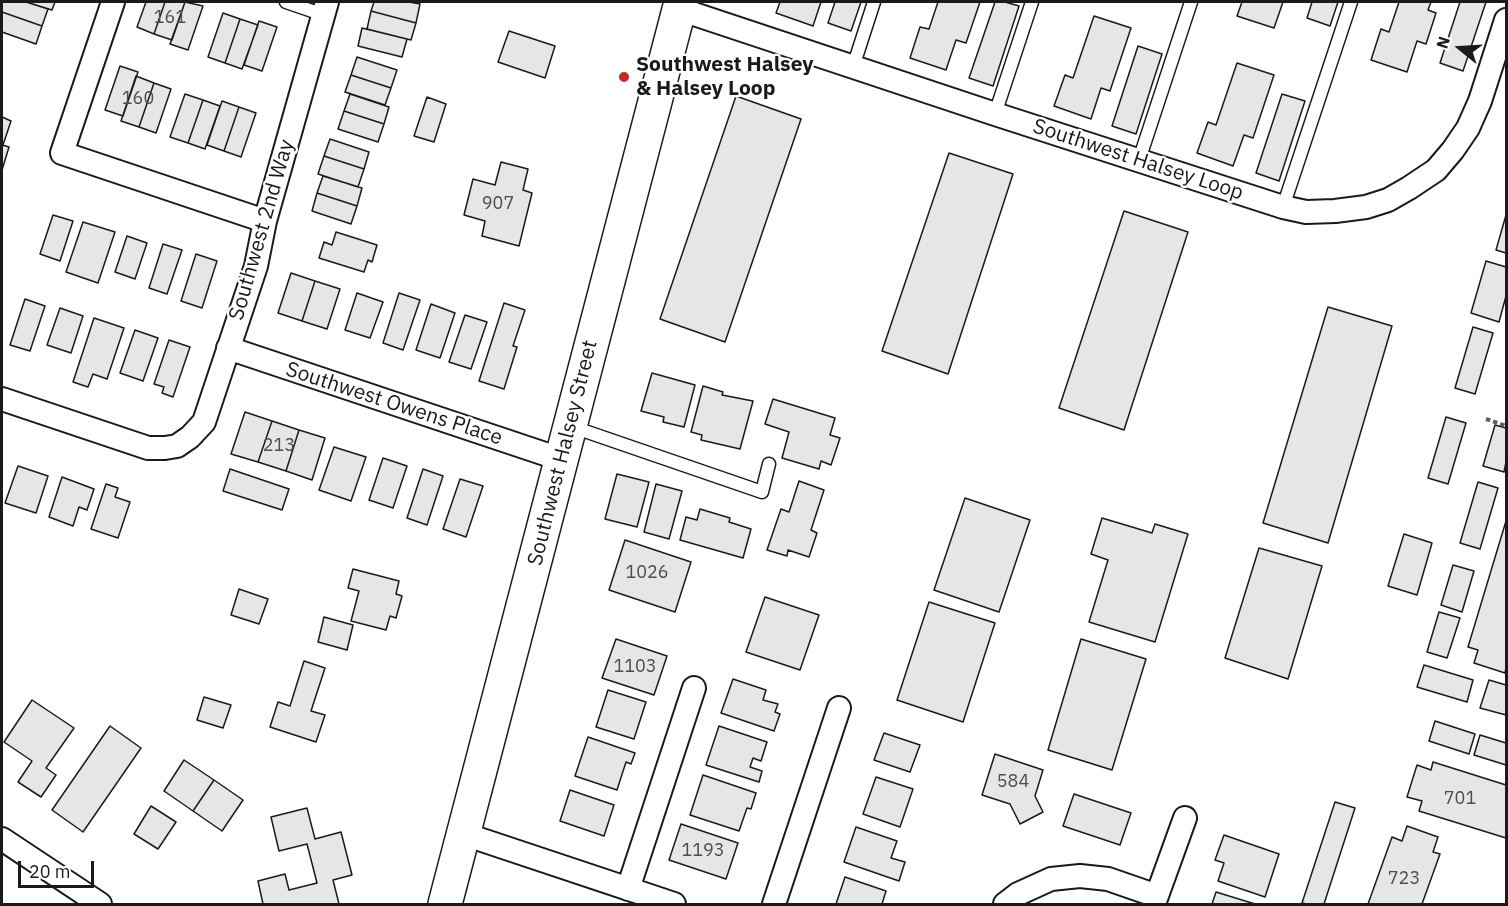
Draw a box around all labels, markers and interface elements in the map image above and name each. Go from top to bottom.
house number: 161 [154,7,186,29]
north arrow [1430,18,1490,78]
text: N [1432,34,1454,51]
place label: Southwest Halsey & Halsey Loop [636,52,814,102]
marker: Southwest Halsey & Halsey Loop [617,70,631,84]
house number: 160 [122,88,154,110]
street label: Southwest Halsey Loop [1030,114,1246,206]
street label: Southwest 2nd Way [224,137,300,323]
house number: 907 [482,193,514,215]
street label: Southwest Halsey Street [523,338,603,568]
street label: Southwest Owens Place [283,357,505,451]
house number: 213 [263,435,295,457]
house number: 1026 [625,562,669,584]
house number: 1103 [613,656,657,678]
house number: 584 [997,771,1029,793]
house number: 701 [1444,788,1476,810]
house number: 1193 [681,840,725,862]
scale bar [21,849,98,887]
text: 20 m [29,860,71,883]
house number: 723 [1388,868,1420,890]

